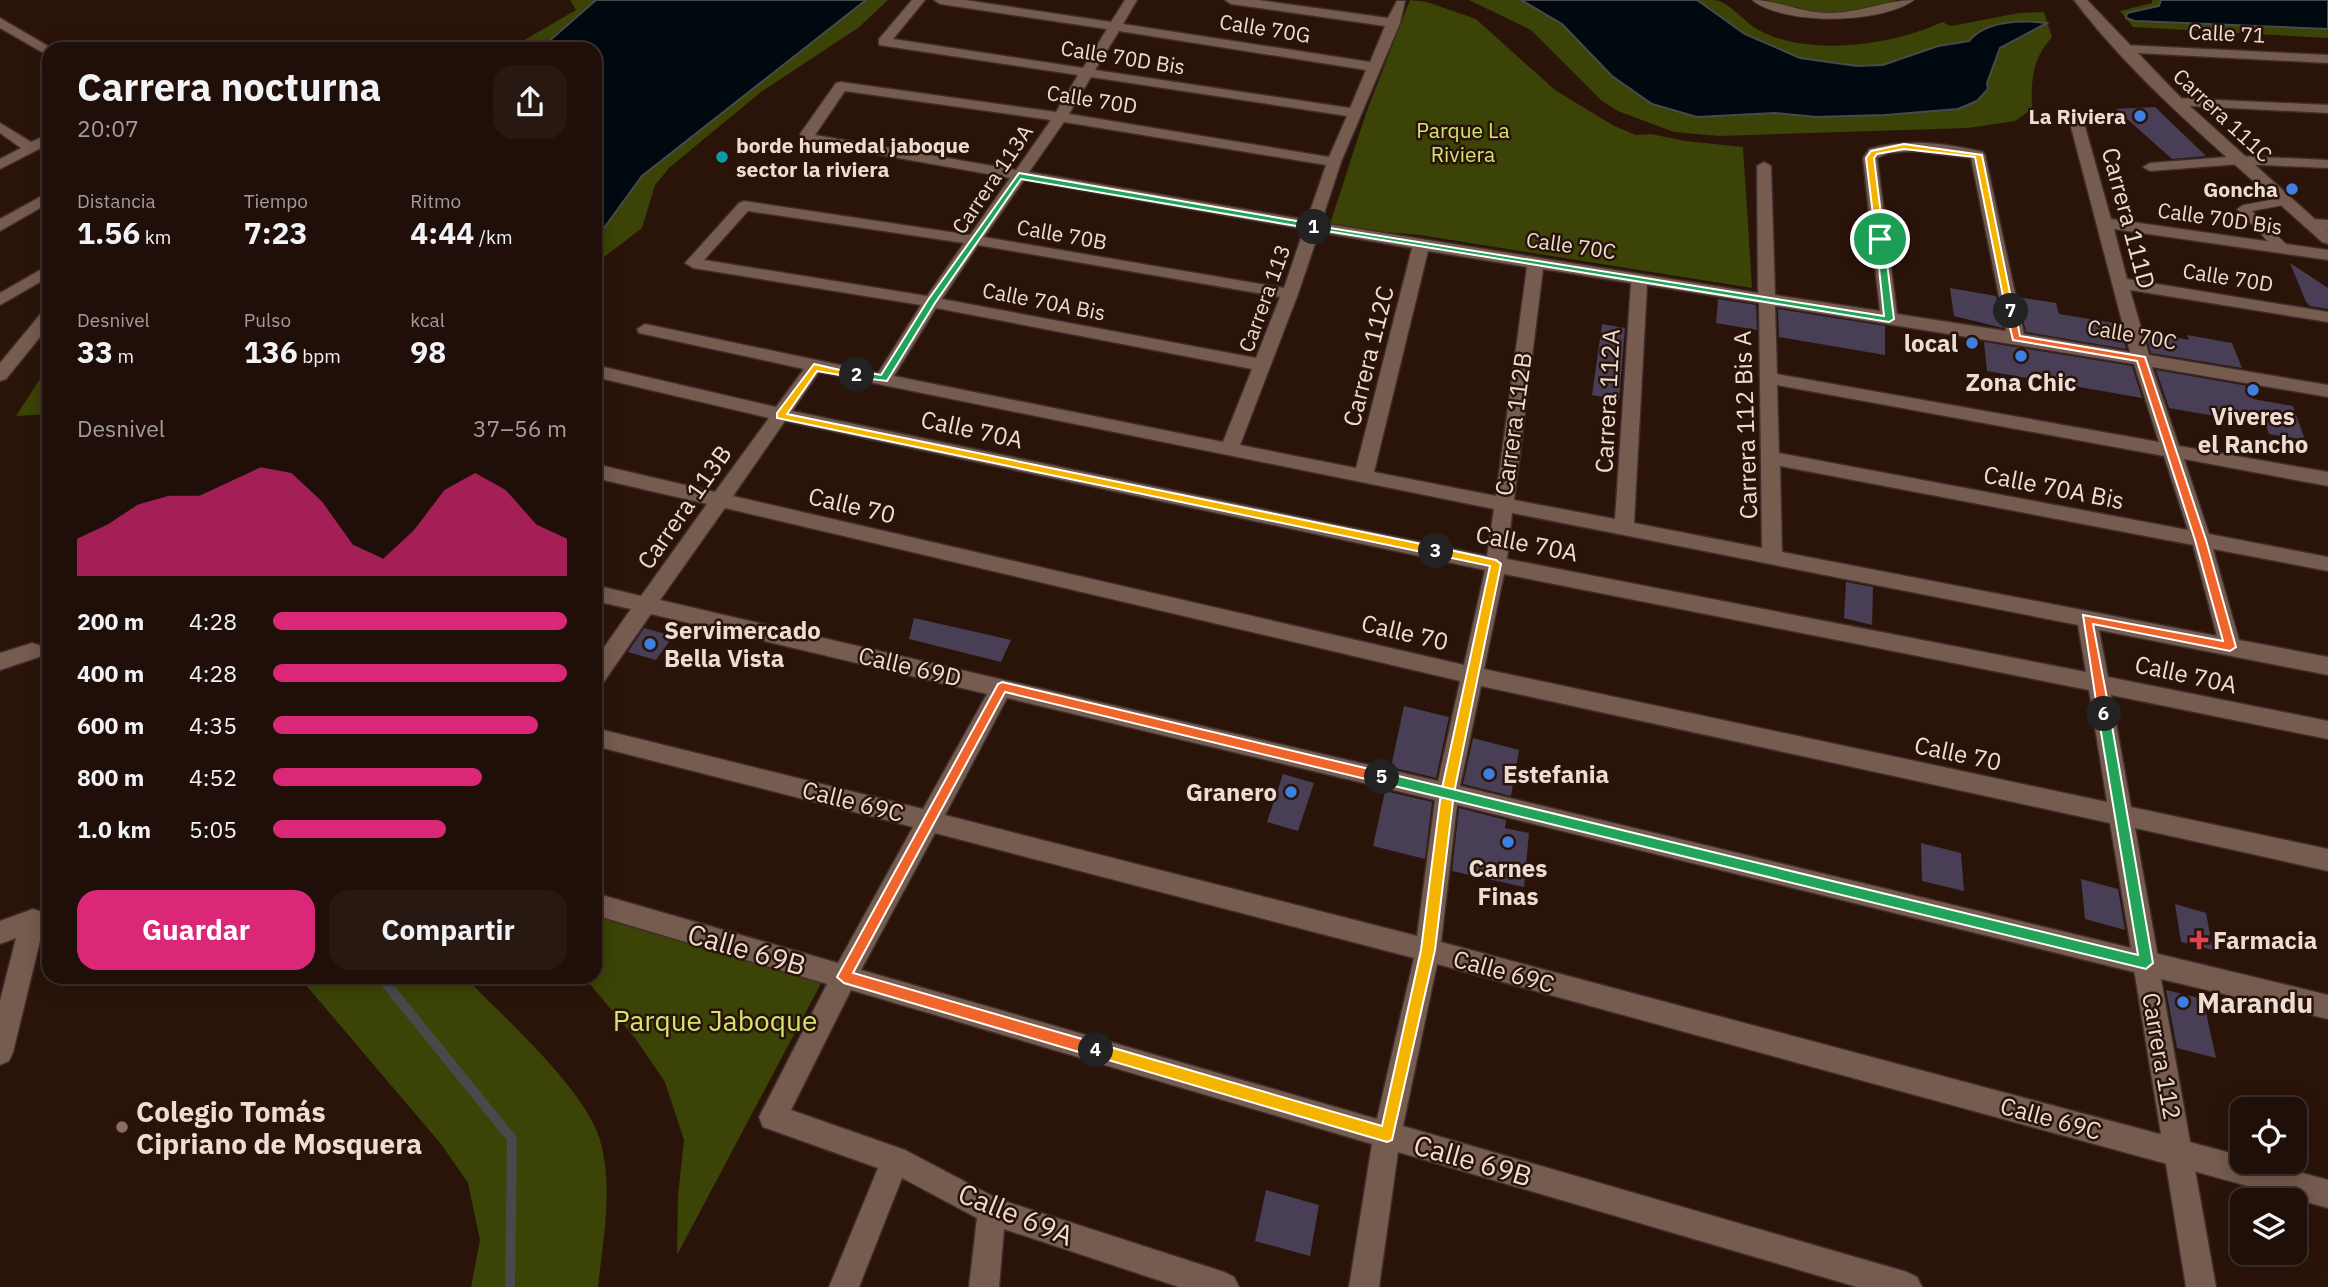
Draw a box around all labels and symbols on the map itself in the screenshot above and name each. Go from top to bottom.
street label: Calle 70G [1217,7,1313,49]
street label: Calle 71 [2188,17,2266,49]
street label: Calle 70D Bis [1059,33,1187,81]
street label: Carrera 111C [2167,62,2279,168]
street label: Calle 70D [1045,78,1139,120]
place label: La Riviera [2028,102,2126,130]
marker: La Riviera [2132,108,2148,124]
park label: Parque La Riviera [1416,116,1510,168]
street label: Carrera 113A [945,119,1039,239]
place label: borde humedal jaboque sector la riviera [736,131,970,183]
street label: Carrera 111D [2095,144,2163,292]
marker: borde humedal jaboque sector la riviera [714,149,730,165]
place label: Goncha [2203,175,2278,203]
marker: Goncha [2284,181,2300,197]
street label: Calle 70D Bis [2156,195,2284,241]
pin [1850,209,1910,269]
pin: 1 [1296,210,1332,244]
street label: Calle 70B [1015,212,1109,256]
street label: Calle 70C [1524,225,1618,265]
street label: Carrera 113 [1232,240,1296,356]
street label: Calle 70D [2181,256,2275,298]
street label: Calle 70A Bis [980,275,1108,327]
street label: Carrera 112C [1335,282,1401,430]
pin: 7 [1994,294,2028,328]
street label: Calle 70C [2085,312,2179,356]
place label: local [1904,327,1958,359]
street label: Carrera 112A [1587,328,1627,474]
street label: Carrera 112 Bis A [1726,330,1764,520]
marker: local [1964,335,1980,351]
marker: Zona Chic [2013,348,2029,364]
street label: Carrera 112B [1487,350,1539,498]
pin: 2 [840,358,874,392]
place label: Zona Chic [1966,366,2076,398]
marker: Viveres el Rancho [2245,382,2261,398]
place label: Viveres el Rancho [2198,400,2308,460]
street label: Calle 70A [918,403,1026,455]
street label: Carrera 113B [629,439,739,575]
street label: Calle 70A Bis [1981,458,2127,516]
street label: Calle 70 [805,479,899,531]
street label: Calle 70A [1473,517,1581,569]
pin: 3 [1418,534,1454,568]
street label: Calle 70 [1358,606,1452,658]
place label: Servimercado Bella Vista [664,614,821,674]
marker: Servimercado Bella Vista [642,636,658,652]
street label: Calle 69D [856,639,964,693]
street label: Calle 70A [2132,648,2240,700]
pin: 6 [2086,696,2122,732]
street label: Calle 70 [1911,728,2005,778]
place label: Estefania [1503,758,1609,790]
pin: 5 [1364,760,1400,794]
marker: Estefania [1481,766,1497,782]
street label: Calle 69C [799,773,907,829]
place label: Granero [1186,776,1277,808]
marker: Granero [1283,784,1299,800]
marker: Carnes Finas [1500,834,1516,850]
place label: Carnes Finas [1469,852,1547,912]
street label: Calle 69B [684,914,810,984]
place label: Farmacia [2213,924,2317,956]
marker: Farmacia [2191,932,2207,948]
street label: Calle 69C [1450,942,1558,1000]
place label: Marandu [2197,984,2313,1021]
street label: Carrera 112 [2135,990,2189,1122]
marker: Marandu [2175,994,2191,1010]
park label: Parque Jaboque [613,1002,817,1039]
pin: 4 [1078,1032,1114,1068]
street label: Calle 69C [1997,1089,2105,1147]
place label: Colegio Tomás Cipriano de Mosquera [136,1093,422,1162]
marker: Colegio Tomás Cipriano de Mosquera [114,1119,130,1135]
street label: Calle 69B [1410,1125,1536,1195]
street label: Calle 69A [953,1174,1079,1254]

